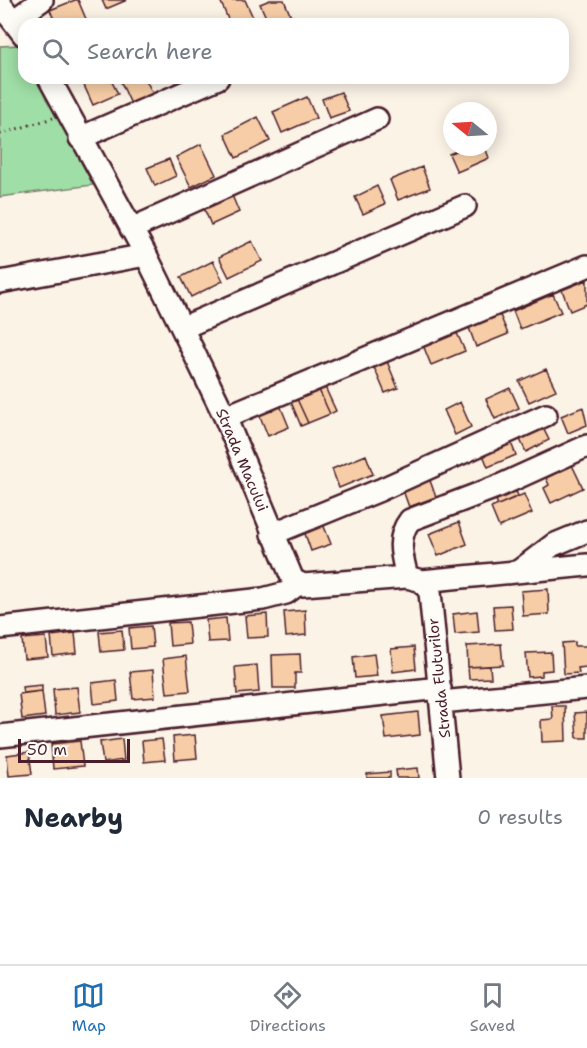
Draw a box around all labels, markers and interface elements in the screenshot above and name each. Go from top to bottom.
search box [18,18,569,84]
icon: search [39,35,72,68]
text: Search here [87,37,213,66]
north arrow [443,102,497,156]
street label: Strada Macului [211,405,273,515]
street label: Strada Fluturilor [423,617,455,739]
scale bar [18,736,130,764]
text: 50 m [27,739,67,760]
text: Nearby [24,800,123,835]
text: 0 results [477,804,563,830]
tab: Map [72,979,106,1036]
tab: Directions [250,979,326,1036]
tab: Saved [470,979,515,1036]

